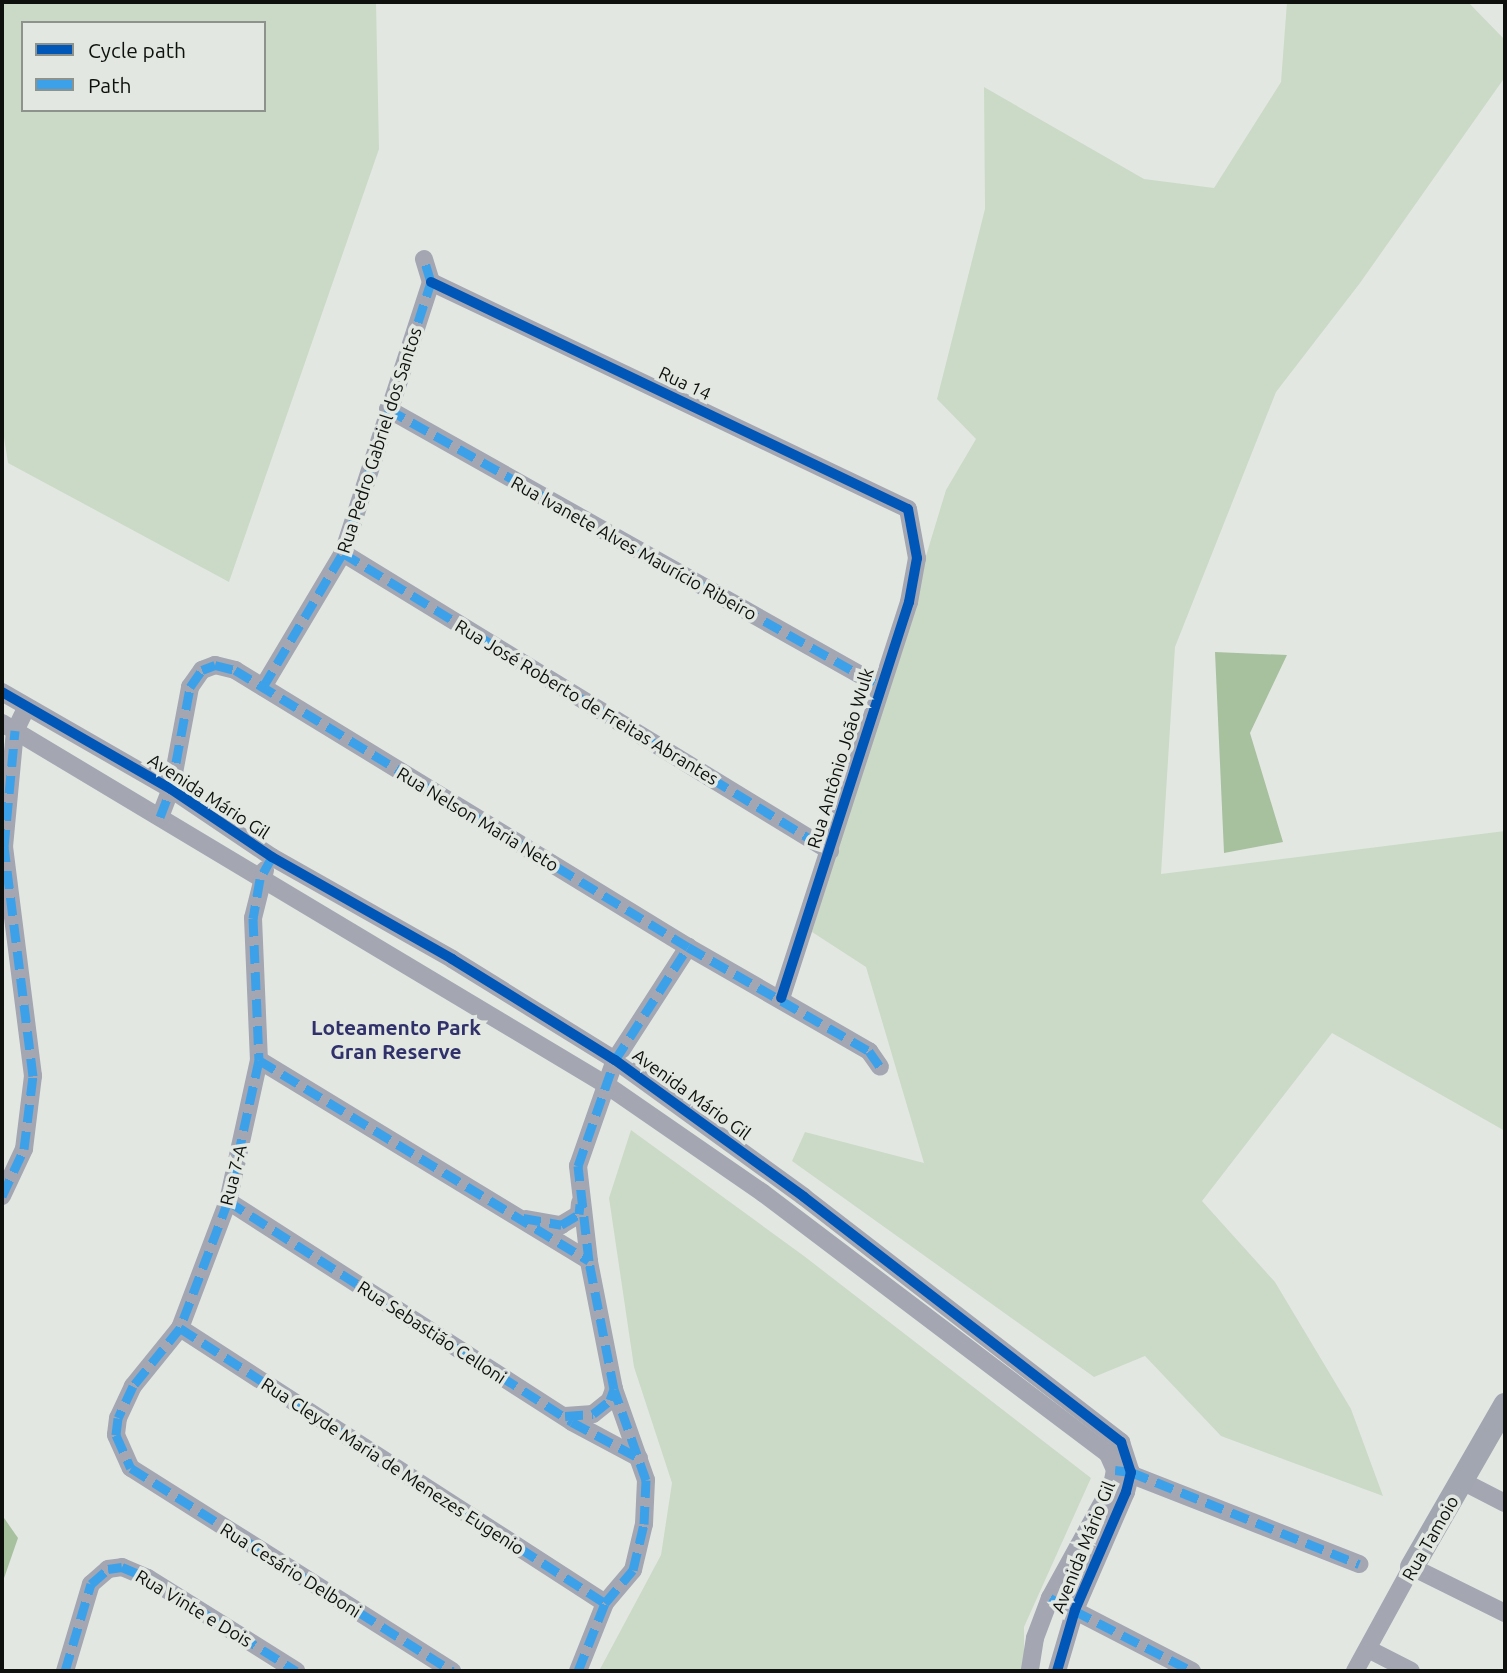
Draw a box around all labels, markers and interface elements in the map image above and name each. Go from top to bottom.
legend [21,21,266,112]
text: Cycle path [88,38,186,62]
text: Path [88,73,131,97]
street label: Rua Pedro Gabriel dos Santos [332,324,426,556]
street label: Rua 14 [655,362,715,404]
street label: Rua lvanete Alves Maurício Ribeiro [507,471,761,625]
street label: Rua José Roberto de Freitas Abrantes [451,615,723,789]
street label: Rua Antônio João Wulk [802,665,878,851]
street label: Avenida Mário Gil [144,749,274,843]
street label: Rua Nelson Maria Neto [393,762,563,876]
district label: Loteamento Park Gran Reserve [311,1014,481,1064]
street label: Avenida Mário Gil [629,1044,755,1144]
street label: Rua 7-A [215,1142,251,1208]
street label: Rua Sebastião Celloni [354,1276,510,1388]
street label: Rua Cleyde Maria de Menezes Eugenio [257,1373,529,1559]
street label: Avenida Mário Gil [1047,1478,1119,1616]
street label: Rua Tamoio [1397,1492,1463,1584]
street label: Rua Cesário Delboni [217,1518,365,1622]
street label: Rua Vinte e Dois [132,1565,256,1651]

